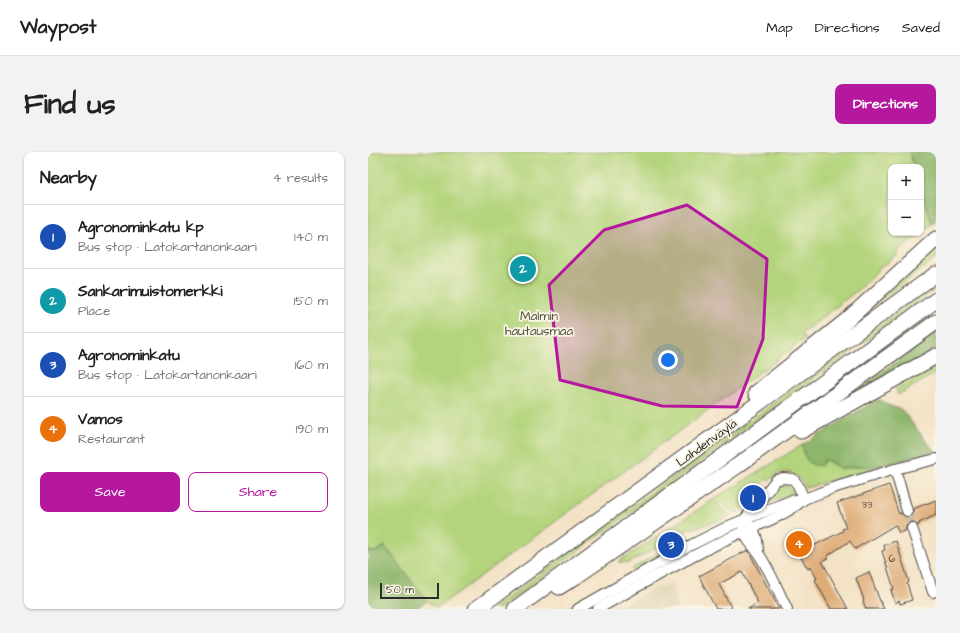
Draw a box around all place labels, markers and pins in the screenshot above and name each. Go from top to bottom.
pin: 2 [510,254,536,284]
pin: 1 [740,483,766,513]
pin: 4 [786,529,812,559]
pin: 3 [658,530,684,560]

